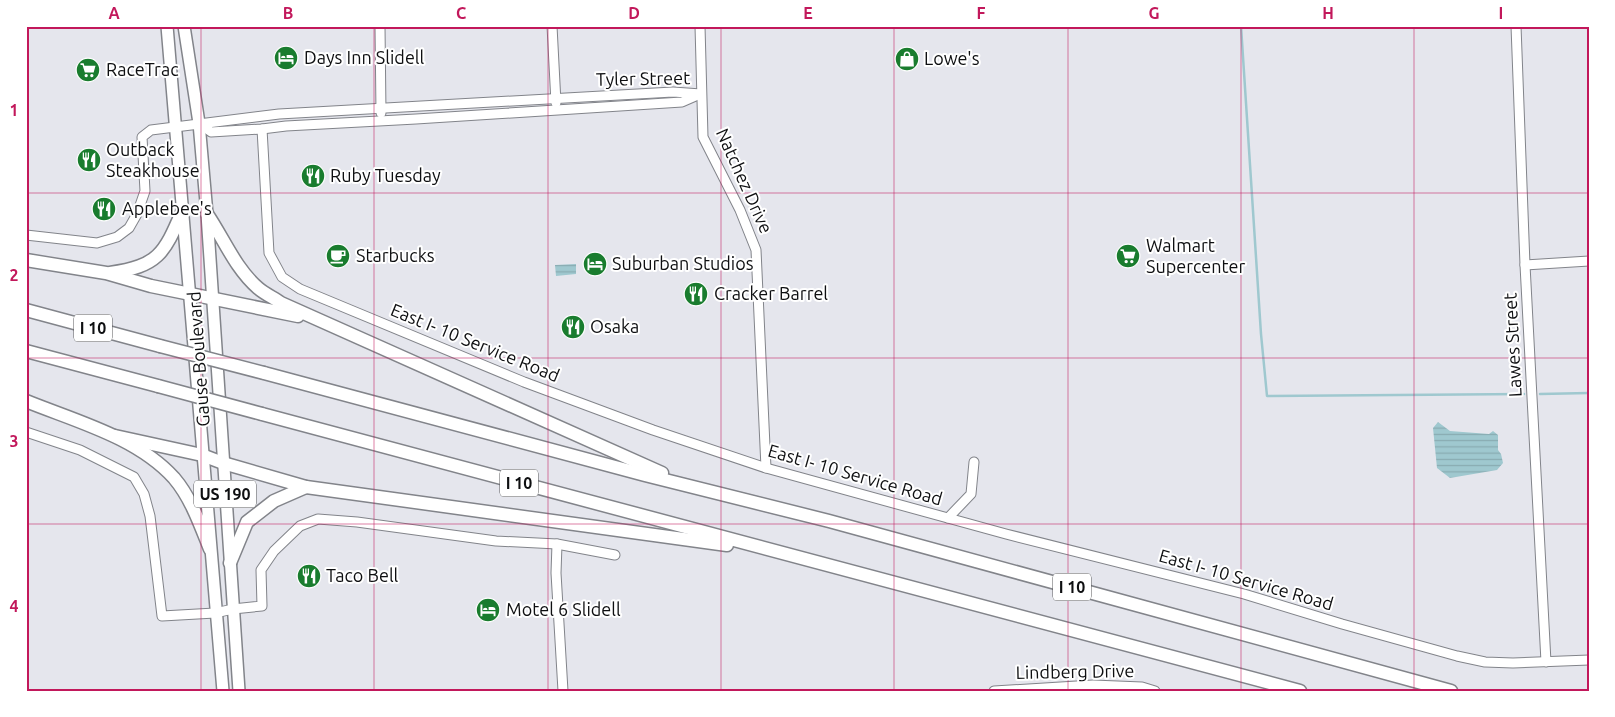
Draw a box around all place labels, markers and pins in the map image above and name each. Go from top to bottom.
hotel icon: Days Inn Slidell [273,45,299,71]
shop icon: Lowe's [894,46,920,72]
place label: Days Inn Slidell [304,47,425,67]
place label: Lowe's [924,48,980,68]
supermarket icon: RaceTrac [75,57,101,83]
place label: RaceTrac [106,59,179,79]
place label: Outback Steakhouse [106,139,200,180]
restaurant icon: Outback Steakhouse [76,147,102,173]
restaurant icon: Ruby Tuesday [300,163,326,189]
place label: Ruby Tuesday [330,165,441,185]
restaurant icon: Applebee's [91,196,117,222]
place label: Applebee's [122,198,212,218]
place label: Walmart Supercenter [1146,235,1245,276]
cafe icon: Starbucks [325,243,351,269]
supermarket icon: Walmart Supercenter [1115,243,1141,269]
place label: Starbucks [356,245,435,265]
hotel icon: Suburban Studios [582,251,608,277]
place label: Suburban Studios [612,253,754,273]
restaurant icon: Cracker Barrel [683,281,709,307]
place label: Cracker Barrel [714,283,828,303]
restaurant icon: Osaka [560,314,586,340]
place label: Osaka [590,316,639,336]
restaurant icon: Taco Bell [296,563,322,589]
place label: Taco Bell [326,565,399,585]
hotel icon: Motel 6 Slidell [475,597,501,623]
place label: Motel 6 Slidell [506,599,621,619]

